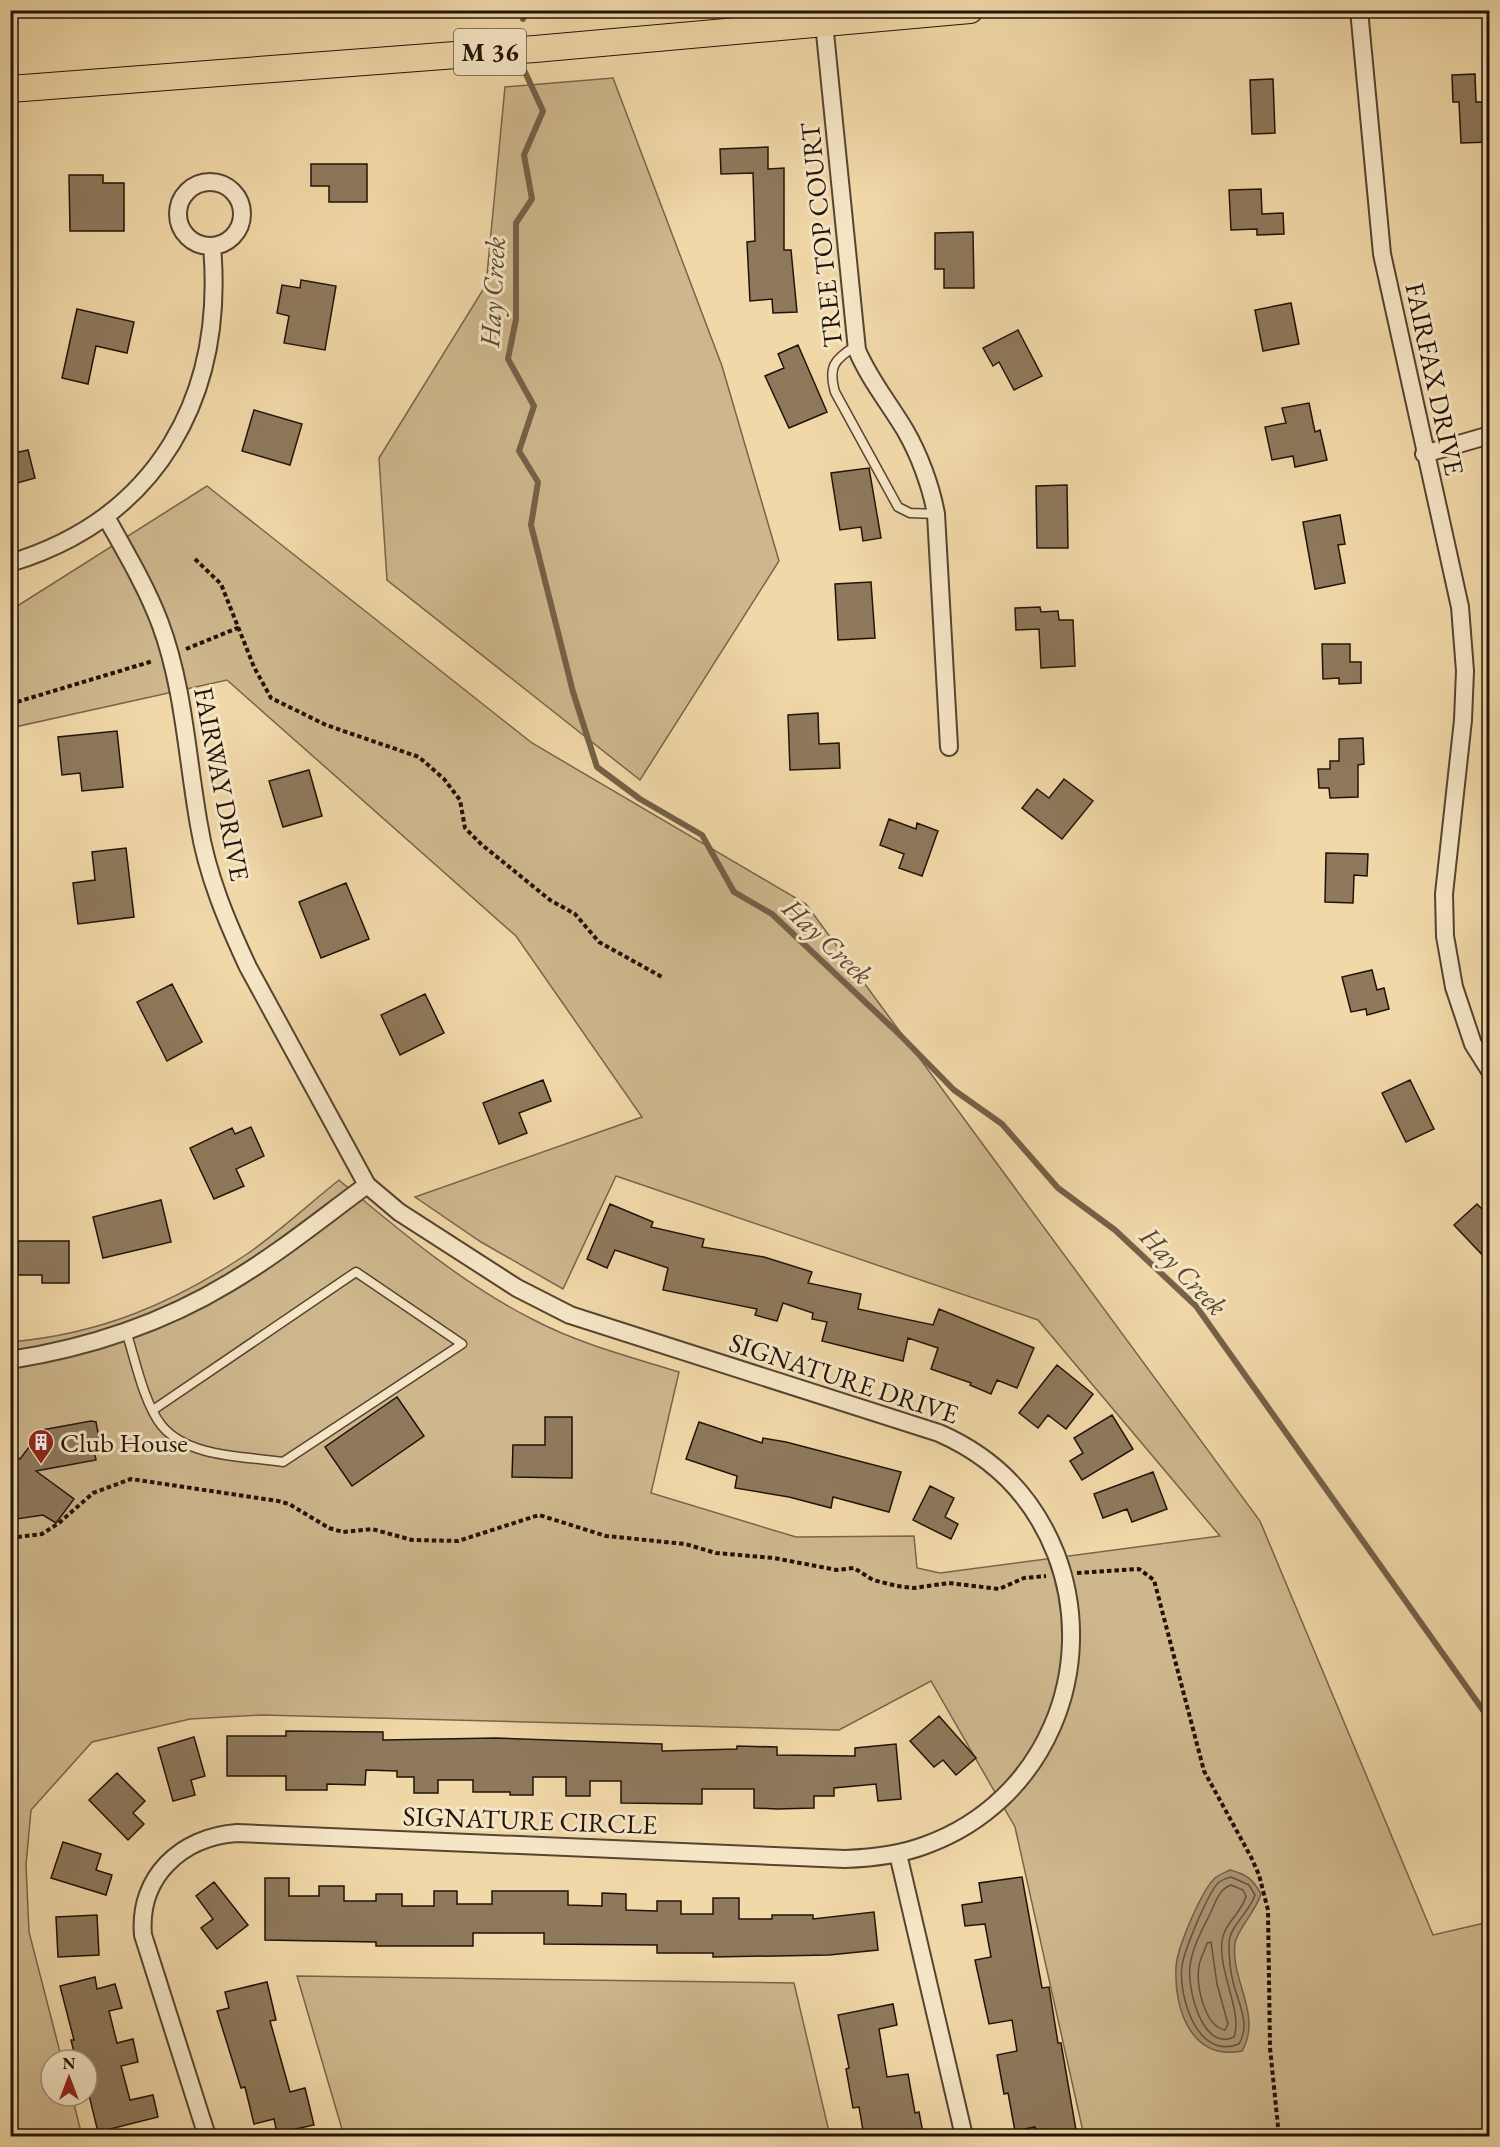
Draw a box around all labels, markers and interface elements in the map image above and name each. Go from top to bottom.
road number: M 36 [454,29,526,75]
street label: TREE TOP COURT [792,120,850,349]
water label: Hay Creek [471,236,513,349]
street label: FAIRFAX DRIVE [1398,279,1472,479]
street label: FAIRWAY DRIVE [186,684,258,884]
water label: Hay Creek [775,889,881,992]
water label: Hay Creek [1132,1218,1236,1323]
street label: SIGNATURE DRIVE [725,1324,963,1432]
place label: Club House [60,1425,188,1460]
building icon: Club House [26,1427,56,1465]
street label: SIGNATURE CIRCLE [402,1798,658,1842]
north arrow [39,2048,99,2108]
text: N [63,2053,76,2074]

